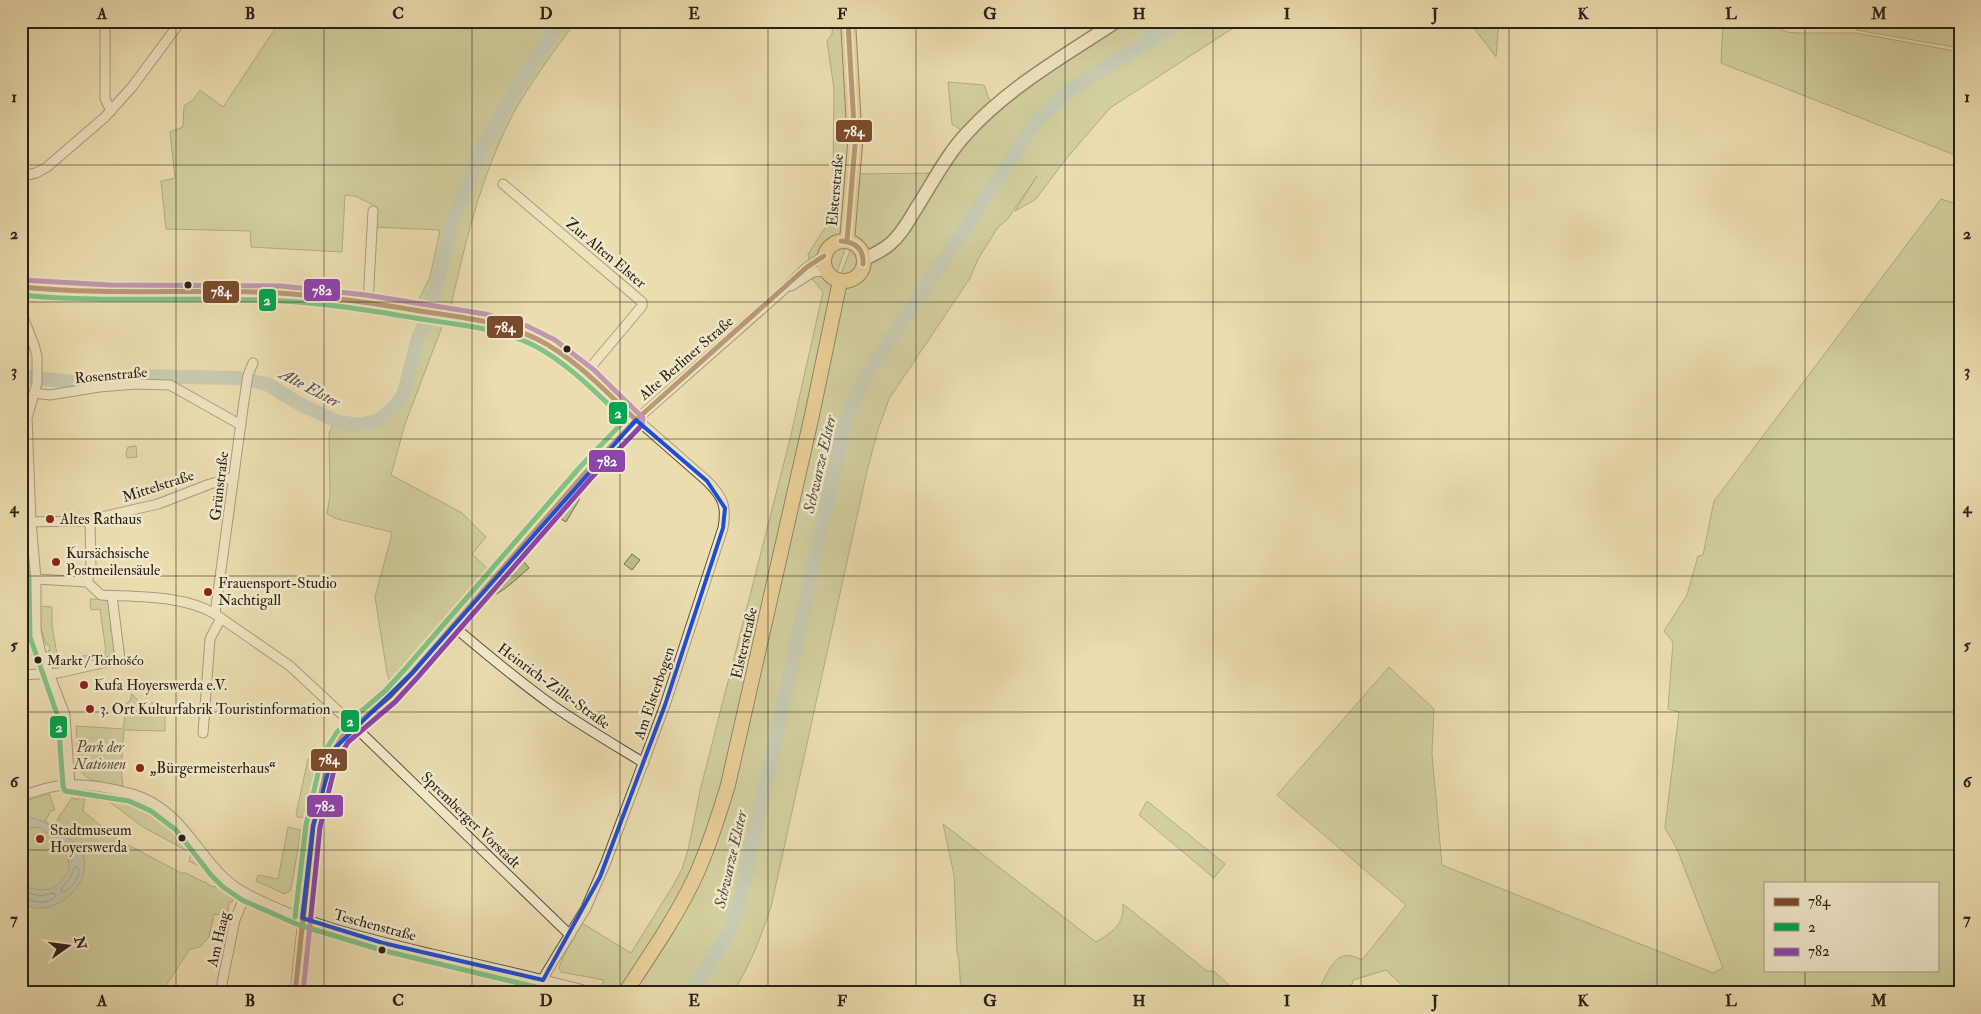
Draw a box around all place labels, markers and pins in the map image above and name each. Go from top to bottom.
unlabelled marker [183,280,193,290]
unlabelled marker [562,344,572,354]
place label: Altes Rathaus [59,510,141,529]
marker: Altes Rathaus [44,513,56,525]
place label: Kursächsische Postmeilensäule [66,544,160,580]
marker: Kursächsische Postmeilensäule [50,556,62,568]
place label: Frauensport-Studio Nachtigall [218,574,337,610]
marker: Frauensport-Studio Nachtigall [202,586,214,598]
place label: Markt / Torhošćo [47,652,144,669]
marker: Markt / Torhošćo [33,655,43,665]
place label: Kufa Hoyerswerda e.V. [94,676,227,695]
marker: Kufa Hoyerswerda e.V. [78,679,90,691]
place label: 3. Ort Kulturfabrik Touristinformation [100,700,331,719]
marker: 3. Ort Kulturfabrik Touristinformation [84,703,96,715]
place label: „Bürgermeisterhaus“ [149,759,276,778]
marker: „Bürgermeisterhaus“ [134,762,146,774]
place label: Stadtmuseum Hoyerswerda [50,821,132,857]
marker: Stadtmuseum Hoyerswerda [34,833,46,845]
unlabelled marker [177,833,187,843]
unlabelled marker [377,945,387,955]

